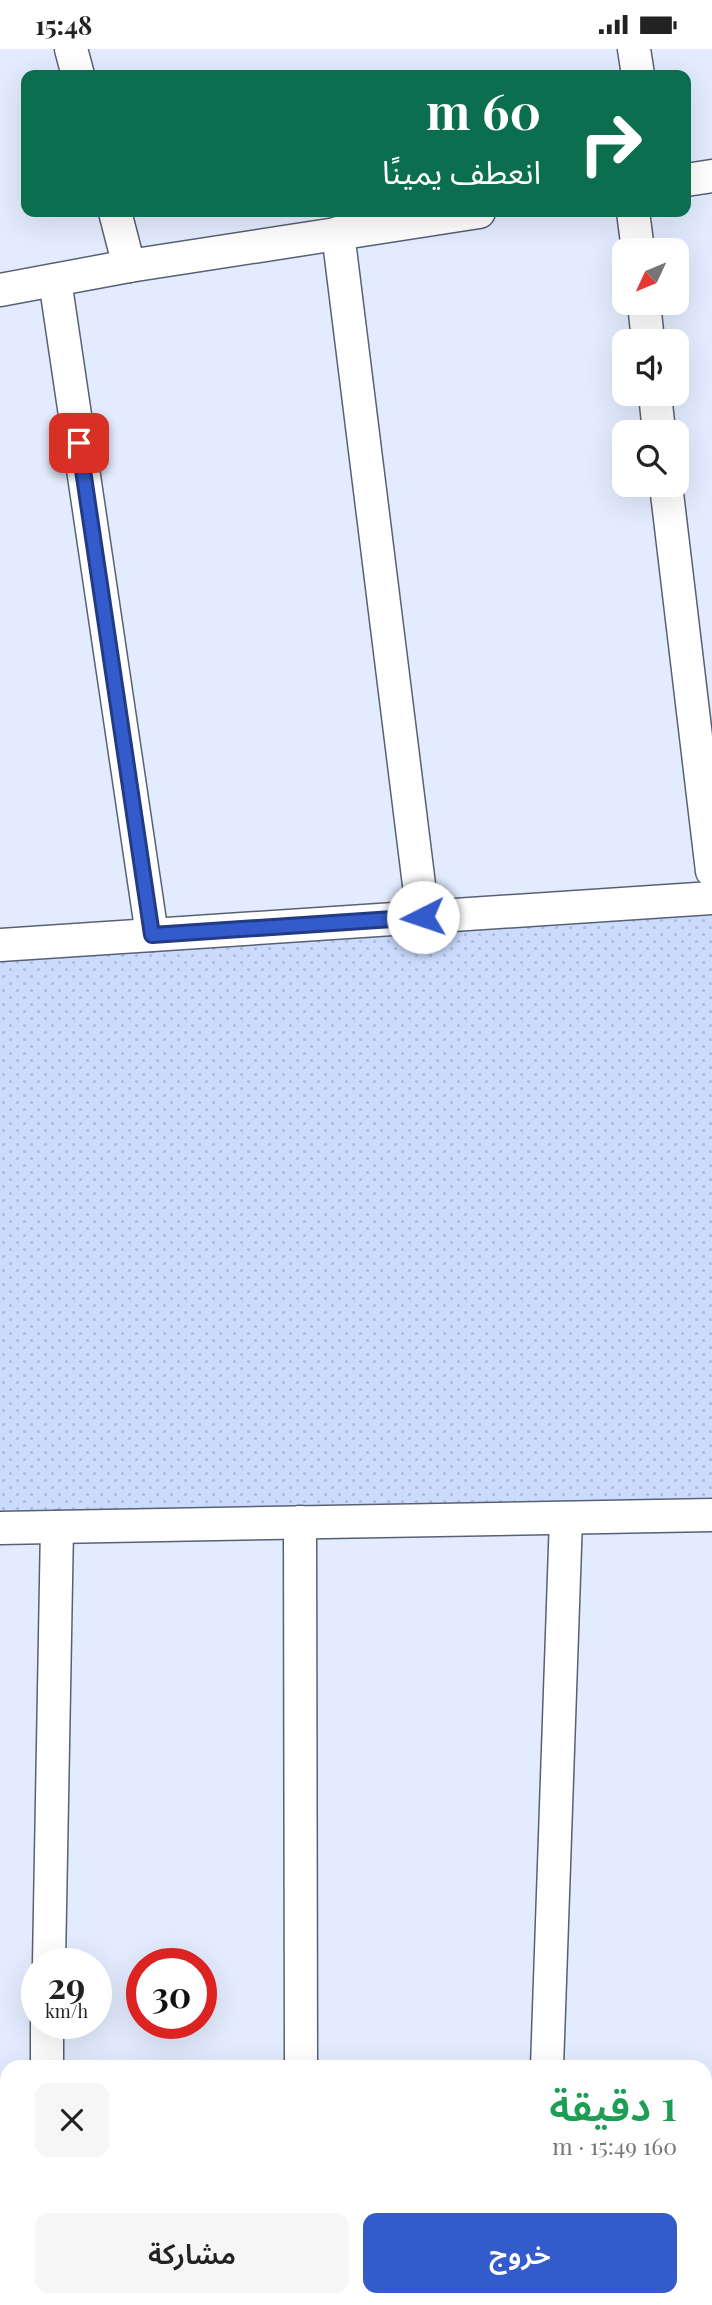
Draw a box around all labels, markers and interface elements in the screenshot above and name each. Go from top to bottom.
text: 15:48 [35,7,92,42]
text: 60 m [426,77,541,142]
icon: right [565,98,656,189]
text: انعطف يمينًا [382,149,541,192]
north arrow [612,238,690,315]
map controls [612,238,689,497]
button: sound [612,329,689,406]
pin [49,413,109,473]
button: search [612,420,689,497]
icon: arrive [60,424,98,462]
position arrow [386,880,460,954]
speed limit sign: 30 [126,1948,217,2039]
text: 29 [48,1961,85,2008]
text: km/h [45,1999,88,2023]
text: 1 دقيقة [549,2076,677,2132]
button: close [35,2083,109,2157]
text: 160 m · 15:49 [552,2130,677,2161]
button: مشاركة [35,2213,349,2293]
button: خروج [363,2213,677,2293]

